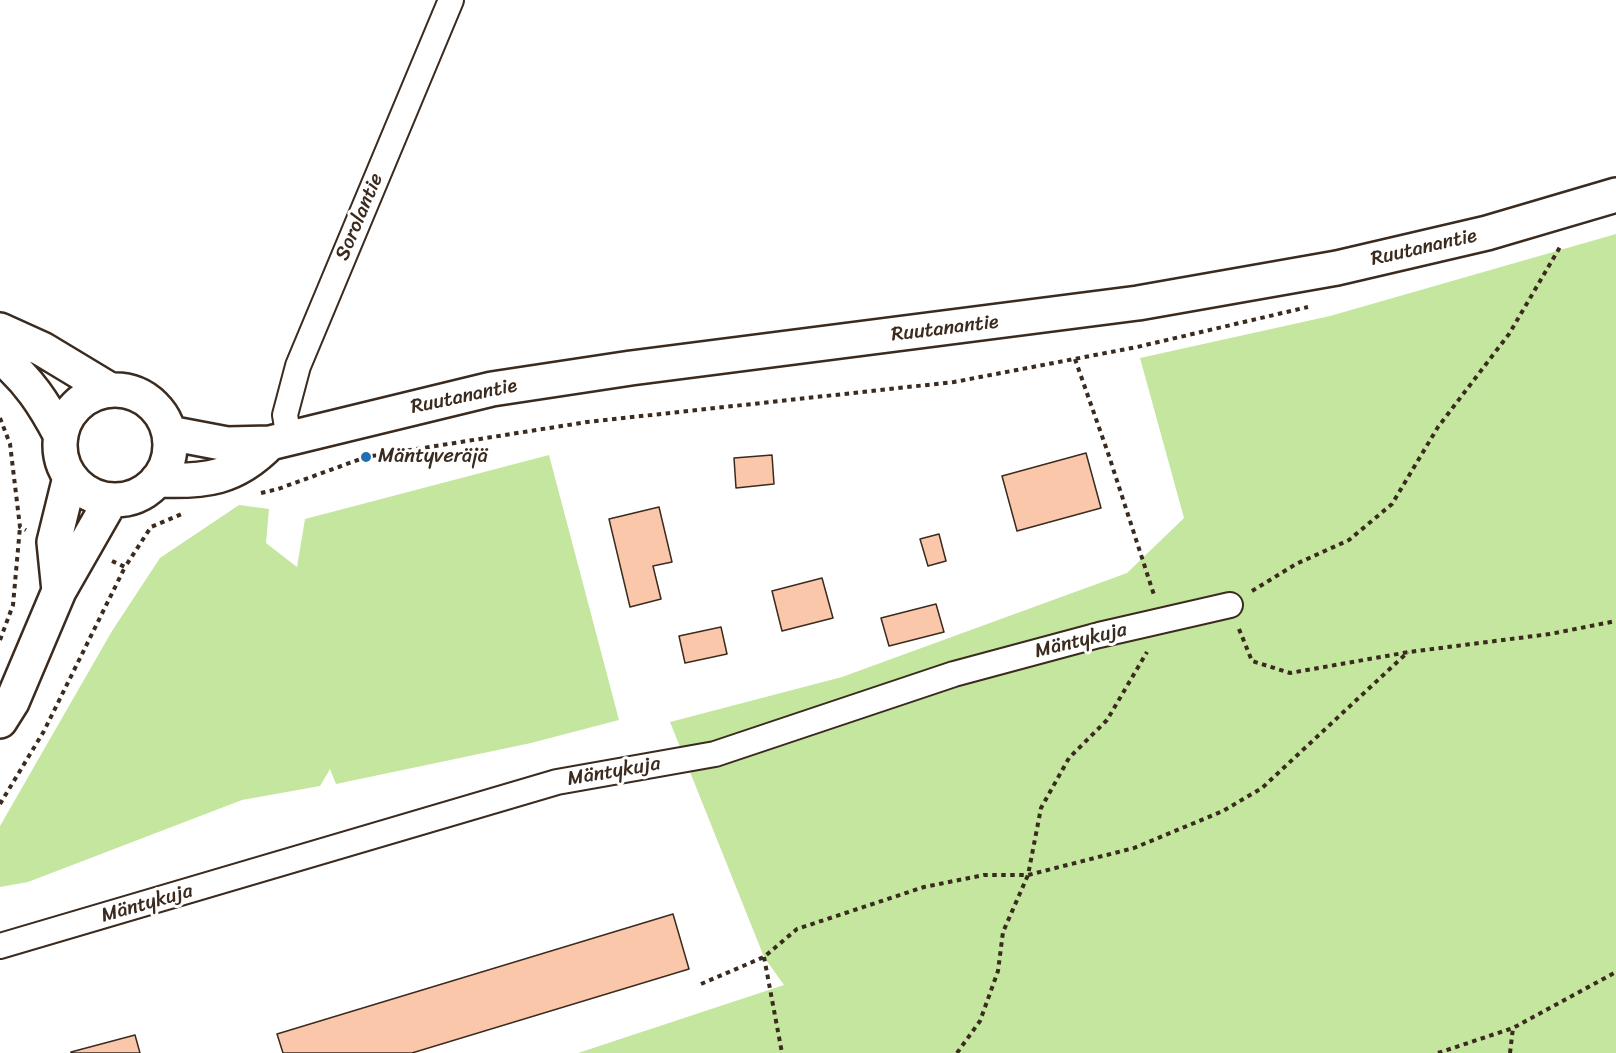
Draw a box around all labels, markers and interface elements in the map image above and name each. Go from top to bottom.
street label: Sorolantie [331,170,389,264]
street label: Ruutanantie [1369,224,1479,272]
street label: Ruutanantie [890,311,1000,347]
street label: Ruutanantie [409,374,519,420]
place label: Mäntyveräjä [378,445,488,469]
marker: Mäntyveräjä [359,450,373,464]
street label: Mäntykuja [1032,618,1130,664]
street label: Mäntykuja [566,752,662,792]
street label: Mäntykuja [99,880,195,928]

